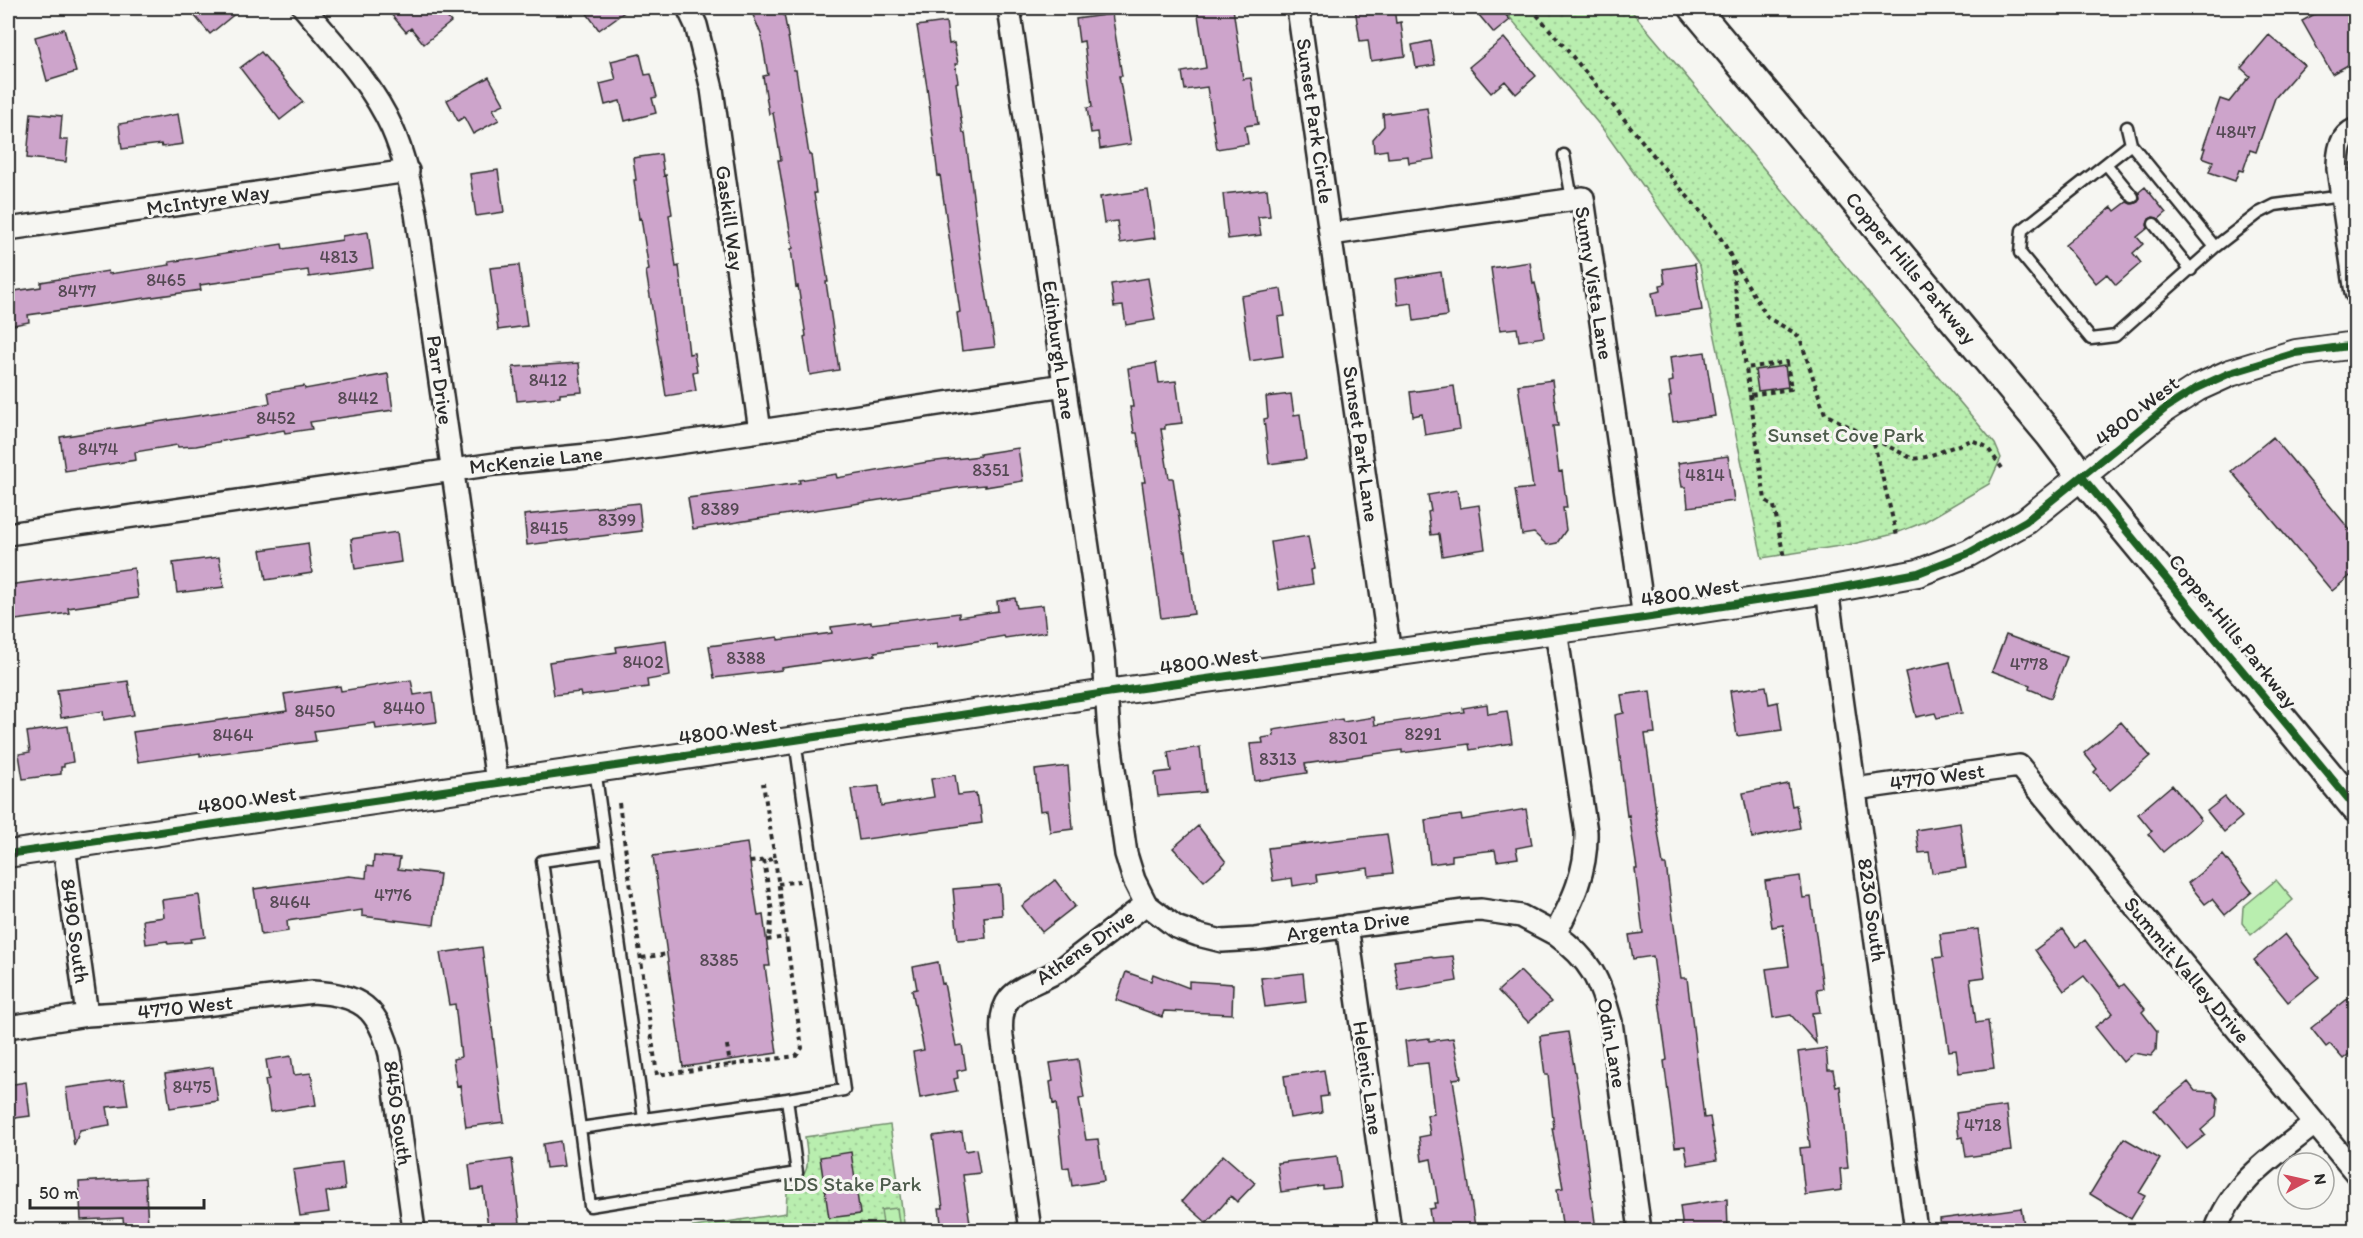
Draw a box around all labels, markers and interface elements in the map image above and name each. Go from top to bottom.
street label: Sunset Park Circle [1292,37,1339,205]
house number: 4847 [2216,121,2256,143]
street label: Gaskill Way [711,164,750,272]
street label: McIntyre Way [145,178,271,221]
street label: Copper Hills Parkway [1840,186,1982,349]
street label: Sunny Vista Lane [1570,204,1619,362]
house number: 4813 [320,246,359,268]
house number: 8465 [146,269,186,291]
street label: Edinburgh Lane [1037,279,1082,421]
house number: 8477 [58,280,96,302]
street label: Parr Drive [422,334,459,426]
street label: Sunset Park Lane [1338,364,1385,524]
house number: 8412 [529,369,568,391]
street label: 4800 West [2090,370,2184,451]
house number: 8442 [338,387,379,409]
house number: 8452 [256,407,296,429]
park label: Sunset Cove Park [1768,422,1925,447]
house number: 8474 [78,438,118,460]
street label: McKenzie Lane [468,440,604,479]
house number: 8351 [972,459,1010,481]
house number: 4814 [1685,464,1725,486]
house number: 8389 [701,498,739,520]
house number: 8399 [598,509,636,531]
house number: 8415 [530,517,568,539]
street label: Copper Hills Parkway [2164,549,2303,713]
street label: 4800 West [1639,571,1741,612]
street label: 4800 West [1158,641,1260,680]
house number: 8388 [726,647,766,669]
house number: 8402 [622,651,664,673]
house number: 4778 [2010,653,2048,675]
house number: 8440 [383,697,425,719]
house number: 8450 [294,700,336,722]
street label: 4800 West [677,711,779,750]
house number: 8291 [1404,723,1442,745]
house number: 8464 [212,724,254,746]
house number: 8301 [1328,727,1368,749]
house number: 8313 [1259,748,1297,770]
street label: 4770 West [1888,757,1986,796]
street label: 4800 West [196,780,298,819]
street label: 8230 South [1853,857,1892,964]
street label: 8490 South [56,877,95,985]
house number: 4776 [374,884,412,906]
house number: 8464 [269,891,311,913]
street label: Summit Valley Drive [2119,891,2256,1048]
street label: Athens Drive [1030,903,1139,990]
street label: Argenta Drive [1285,904,1411,947]
house number: 8385 [700,949,739,971]
street label: 4770 West [136,989,234,1024]
street label: Odin Lane [1592,996,1633,1090]
street label: Helenic Lane [1348,1019,1389,1137]
street label: 8450 South [379,1059,418,1167]
house number: 8475 [172,1076,212,1098]
house number: 4718 [1964,1114,2002,1136]
north arrow [2276,1151,2336,1211]
park label: LDS Stake Park [783,1171,921,1196]
scale bar [30,1172,204,1210]
text: N [2310,1172,2331,1186]
text: 50 m [39,1182,79,1204]

